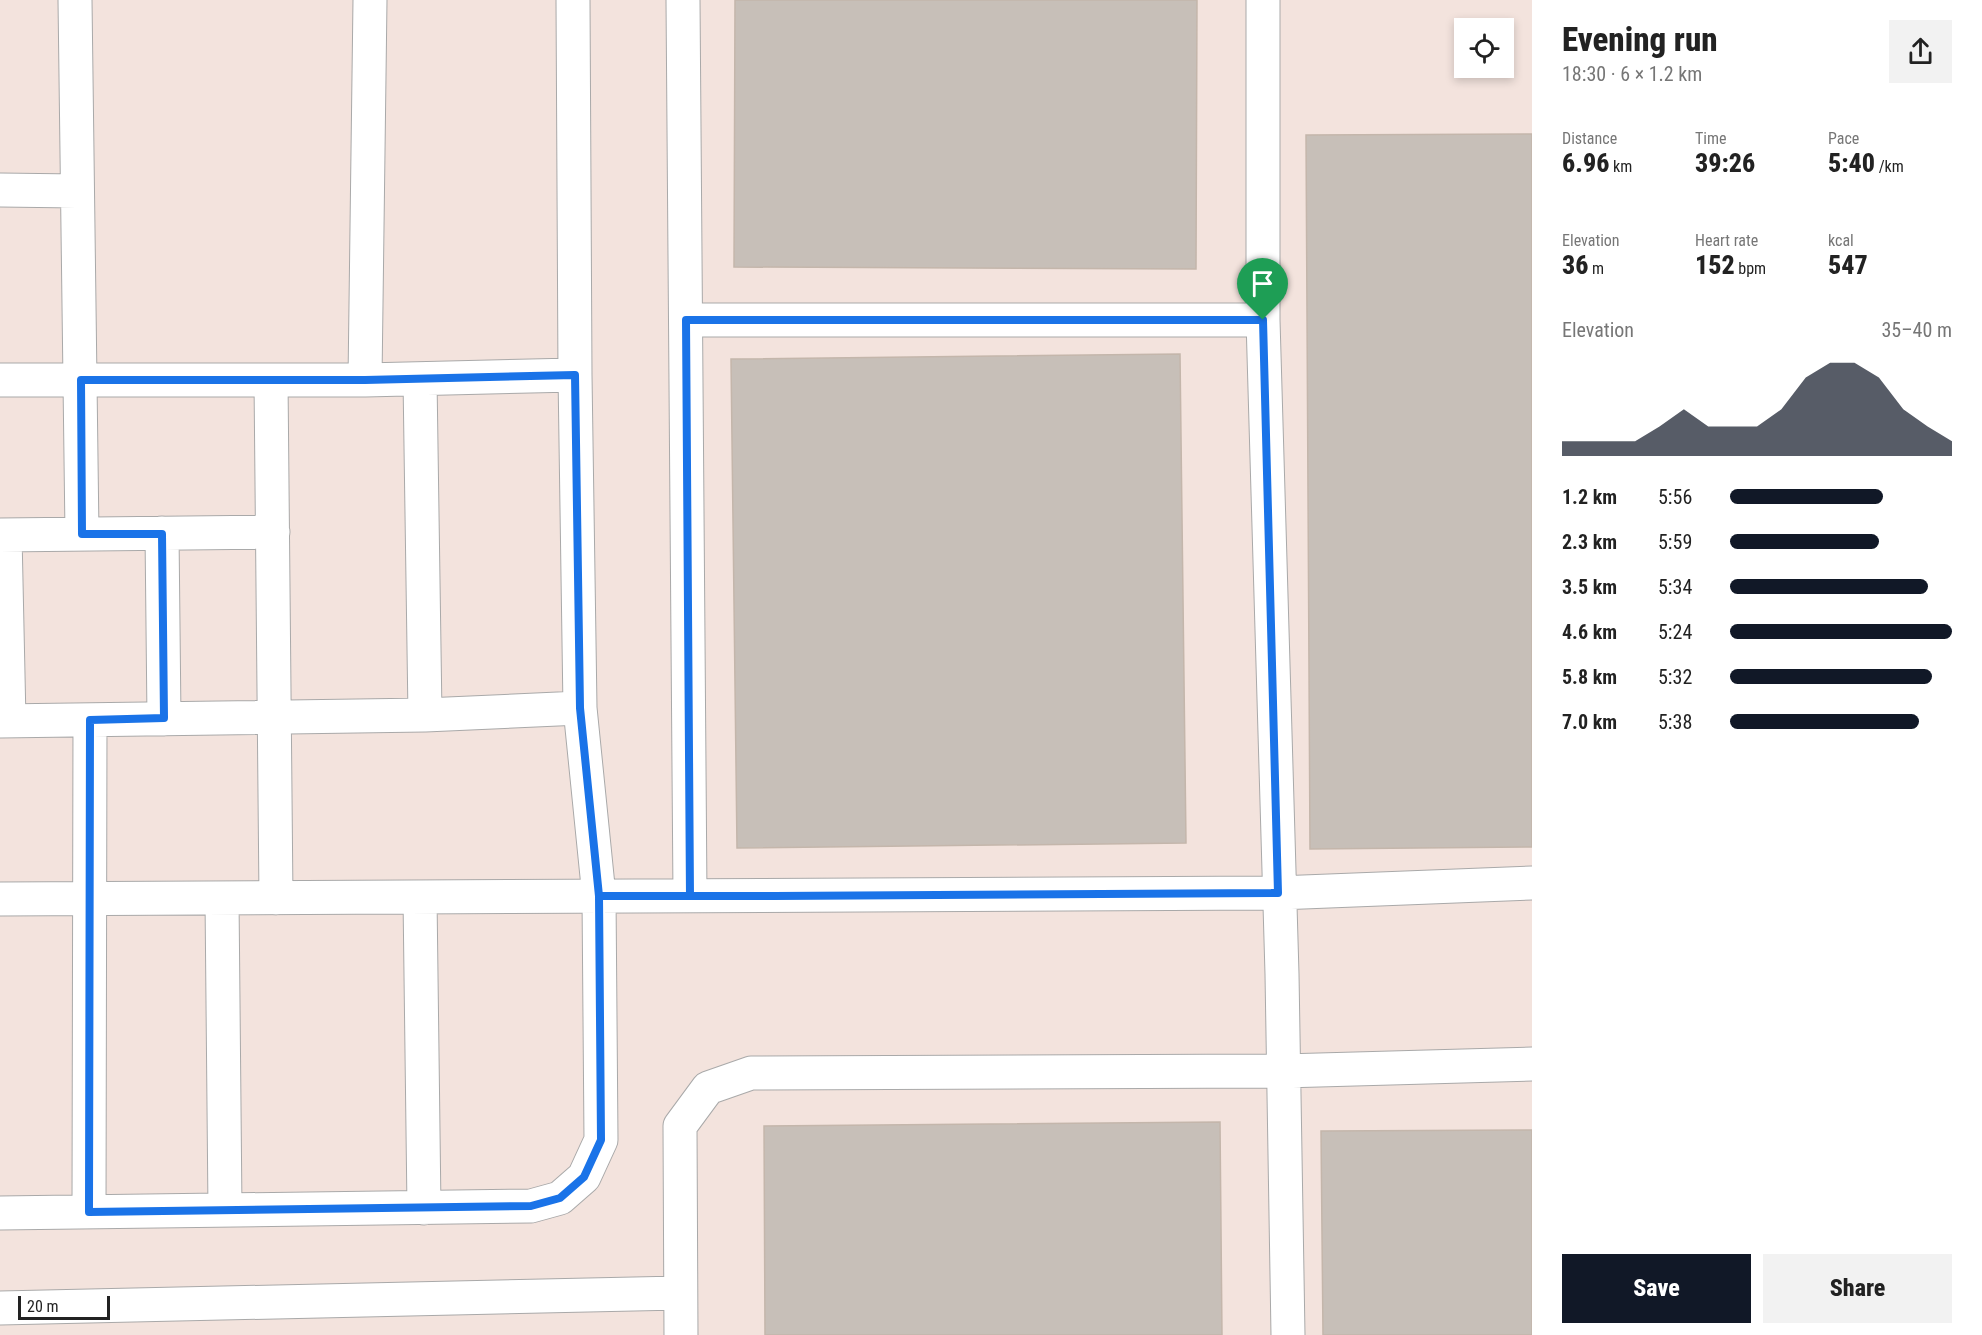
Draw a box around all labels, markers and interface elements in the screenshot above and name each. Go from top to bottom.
map controls [1454,18,1514,78]
button: locate [1454,18,1514,78]
text: Evening run [1562,20,1718,59]
button: share [1889,20,1952,83]
text: 18:30 · 6 × 1.2 km [1562,62,1702,86]
text: Distance [1562,129,1617,148]
text: Time [1695,129,1727,148]
text: Pace [1828,129,1859,148]
text: 6.96 [1562,148,1609,178]
text: 39:26 [1695,148,1755,178]
text: 5:40 [1828,148,1875,178]
text: km [1609,157,1632,176]
text: /km [1875,157,1904,176]
text: Elevation [1562,231,1620,250]
text: Heart rate [1695,231,1758,250]
text: kcal [1828,231,1854,250]
text: 36 [1562,250,1588,280]
text: 152 [1695,250,1735,280]
text: 547 [1828,250,1868,280]
pin [1237,258,1288,320]
text: m [1588,259,1604,278]
text: bpm [1735,259,1766,278]
icon: arrive [1246,267,1279,300]
text: Elevation [1562,318,1634,342]
text: 35–40 m [1881,318,1952,342]
text: 1.2 km [1562,485,1617,509]
text: 5:56 [1658,485,1692,509]
text: 2.3 km [1562,530,1617,554]
text: 5:59 [1658,530,1692,554]
text: 3.5 km [1562,575,1617,599]
text: 5:34 [1658,575,1692,599]
text: 4.6 km [1562,620,1617,644]
text: 5:24 [1658,620,1692,644]
text: 5.8 km [1562,665,1617,689]
text: 5:32 [1658,665,1692,689]
text: 7.0 km [1562,710,1617,734]
text: 5:38 [1658,710,1692,734]
button: Save [1562,1254,1751,1323]
button: Share [1763,1254,1952,1323]
scale bar [18,1293,110,1320]
text: 20 m [27,1297,59,1316]

